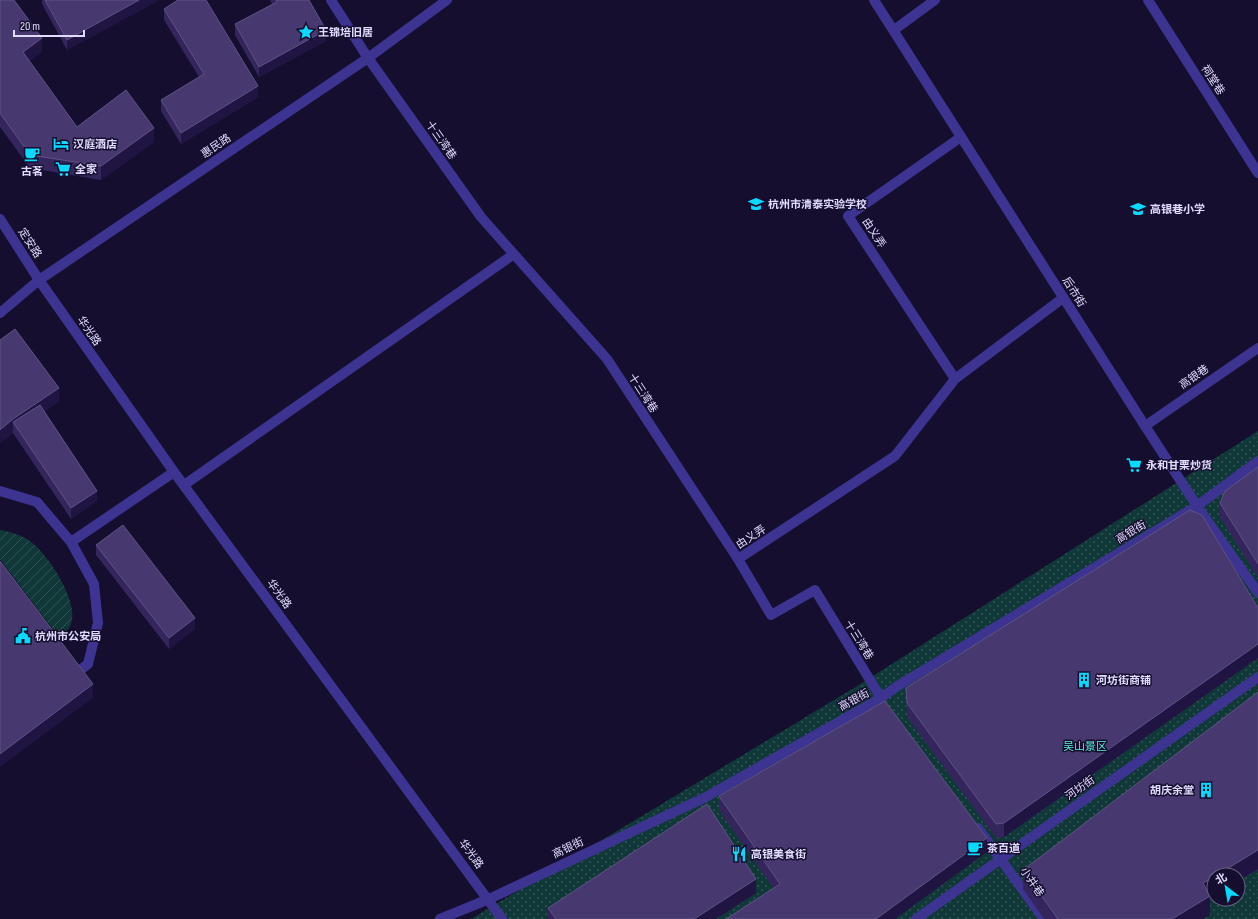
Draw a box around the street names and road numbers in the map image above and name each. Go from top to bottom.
street label: 祠堂巷 [1199,63,1227,97]
street label: 十三湾巷 [423,118,459,162]
street label: 惠民路 [199,131,233,161]
street label: 由义弄 [860,216,888,250]
street label: 定安路 [16,226,44,260]
street label: 后市街 [1060,275,1088,309]
street label: 华光路 [74,314,104,348]
street label: 高银巷 [1177,362,1211,392]
street label: 十三湾巷 [626,371,660,415]
street label: 高银街 [1114,518,1148,546]
street label: 由义弄 [734,523,768,551]
street label: 华光路 [264,577,294,611]
street label: 十三湾巷 [842,618,876,662]
street label: 高银街 [836,686,872,714]
street label: 河坊街 [1063,773,1097,803]
street label: 高银街 [550,835,586,861]
street label: 华光路 [456,837,486,871]
street label: 小井巷 [1017,865,1047,899]

